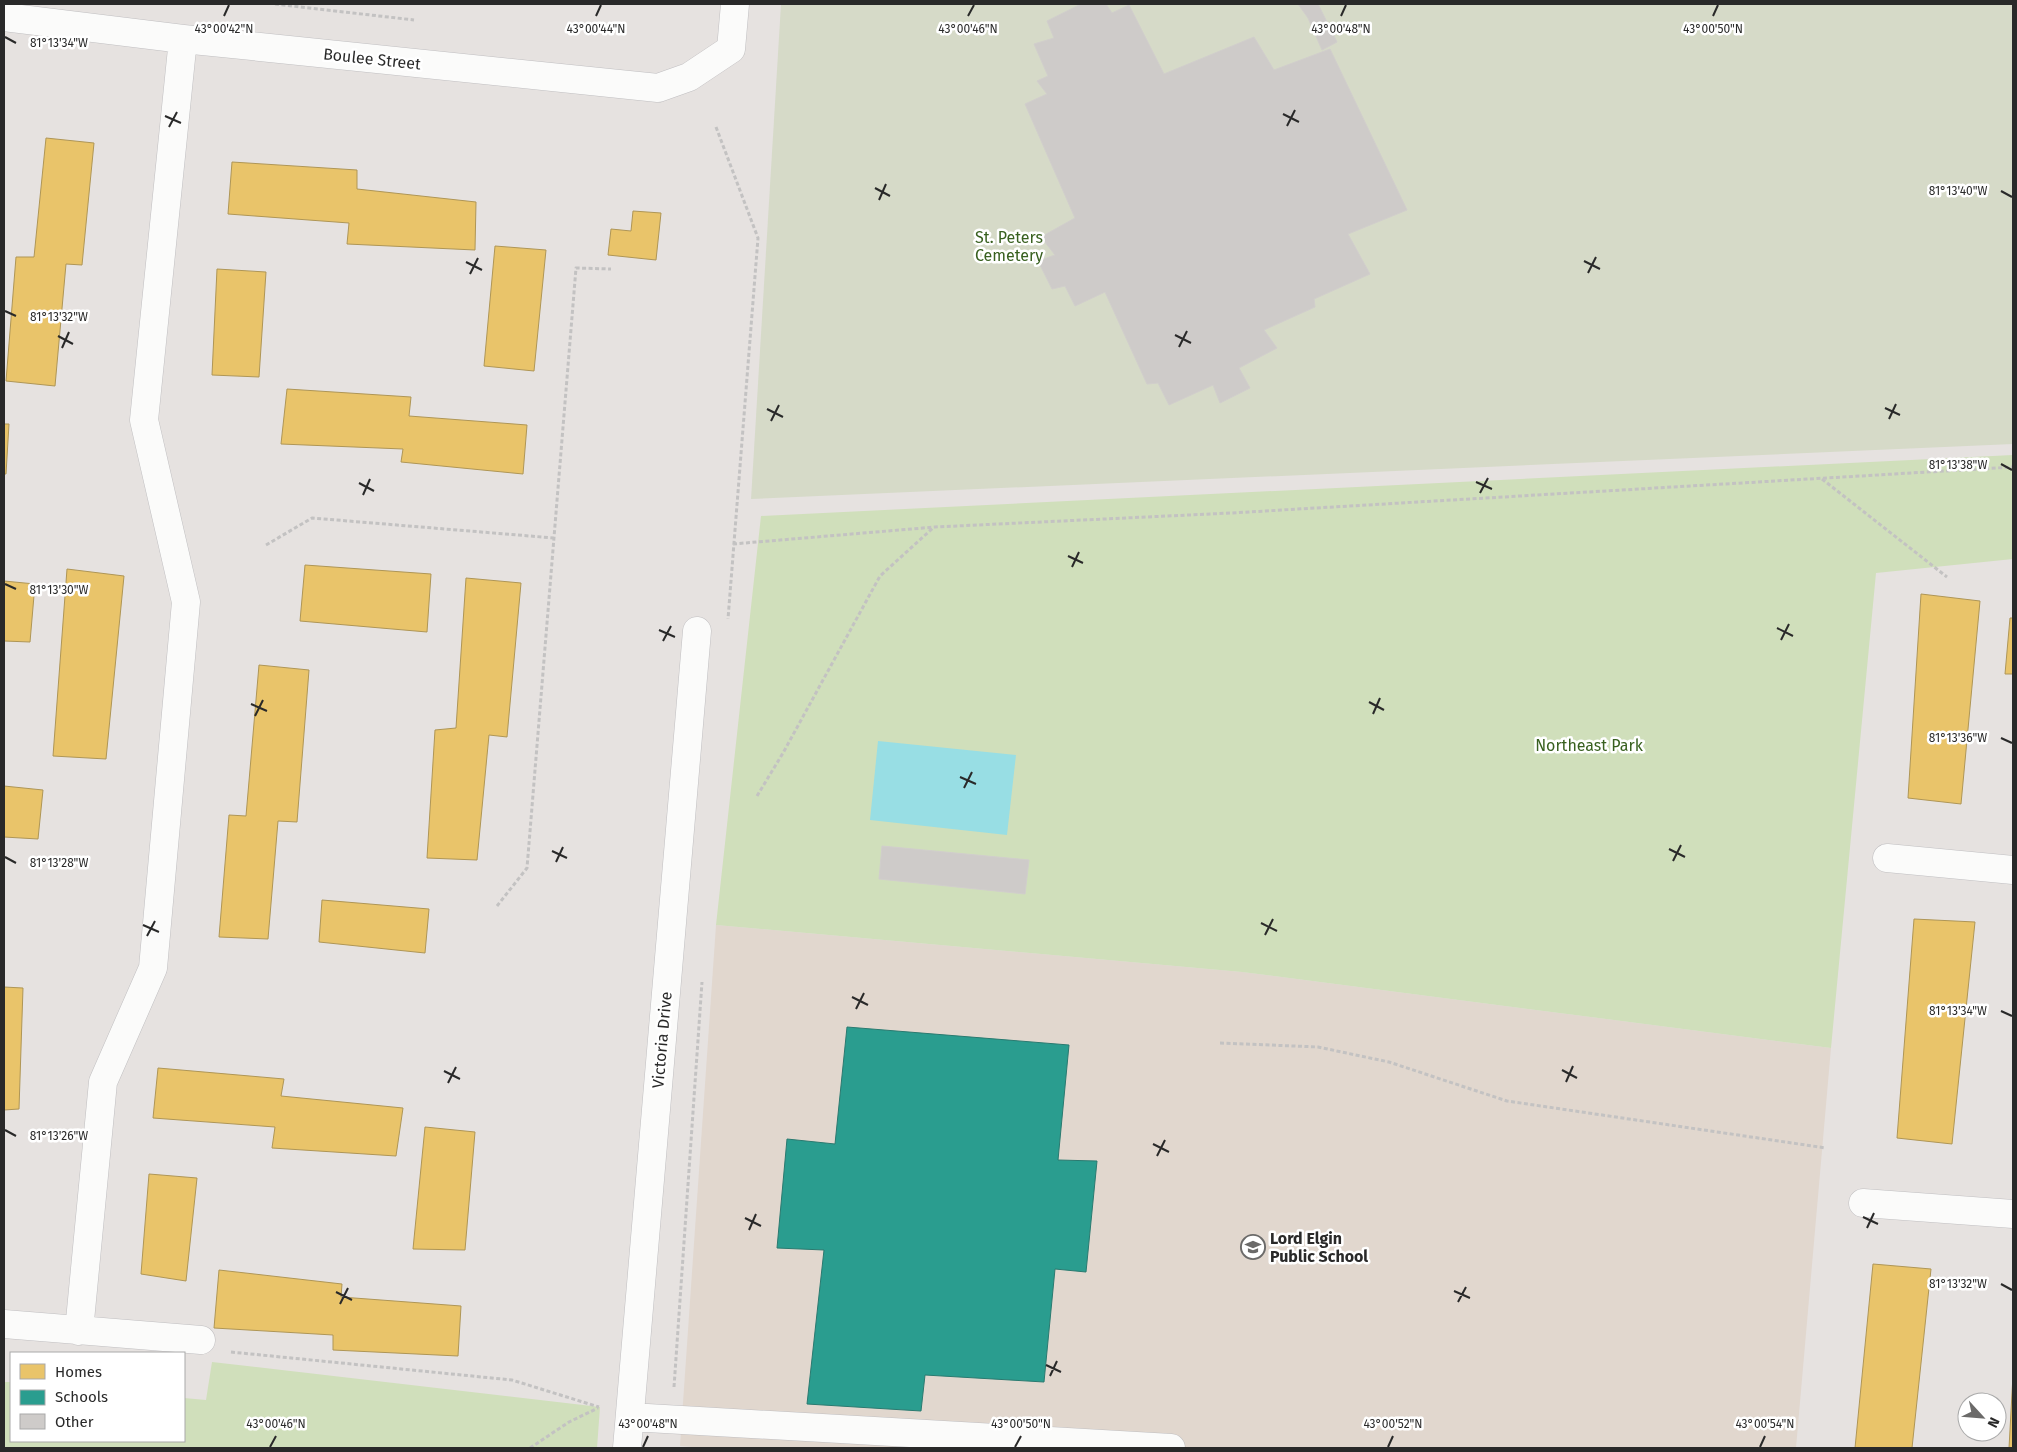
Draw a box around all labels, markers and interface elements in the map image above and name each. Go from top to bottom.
text: 43°00'42"N [195,22,253,36]
text: 43°00'44"N [566,22,626,36]
text: 43°00'46"N [938,22,998,36]
text: 43°00'48"N [1311,22,1371,36]
text: 43°00'50"N [1683,22,1743,36]
text: 81°13'34"W [30,36,88,50]
street label: Boulee Street [322,44,422,74]
text: 81°13'40"W [1929,184,1987,198]
park label: St. Peters Cemetery [975,228,1043,265]
text: 81°13'32"W [30,310,88,324]
text: 81°13'38"W [1929,458,1987,472]
text: 81°13'30"W [30,583,88,597]
text: 81°13'36"W [1929,731,1987,745]
park label: Northeast Park [1535,736,1644,755]
text: 81°13'28"W [30,856,88,870]
street label: Victoria Drive [648,991,676,1089]
text: 81°13'34"W [1929,1004,1987,1018]
text: 81°13'26"W [30,1129,88,1143]
place label: Lord Elgin Public School [1270,1229,1368,1266]
school or university icon: Lord Elgin Public School [1240,1234,1266,1260]
text: 81°13'32"W [1929,1277,1987,1291]
legend [10,1352,185,1442]
text: Homes [55,1363,102,1381]
text: Schools [55,1388,108,1406]
north arrow [1957,1392,2007,1442]
text: Other [55,1413,94,1431]
text: N [1984,1415,2003,1430]
text: 43°00'46"N [246,1417,306,1431]
text: 43°00'48"N [618,1417,678,1431]
text: 43°00'50"N [991,1417,1051,1431]
text: 43°00'52"N [1363,1417,1423,1431]
text: 43°00'54"N [1735,1417,1795,1431]

